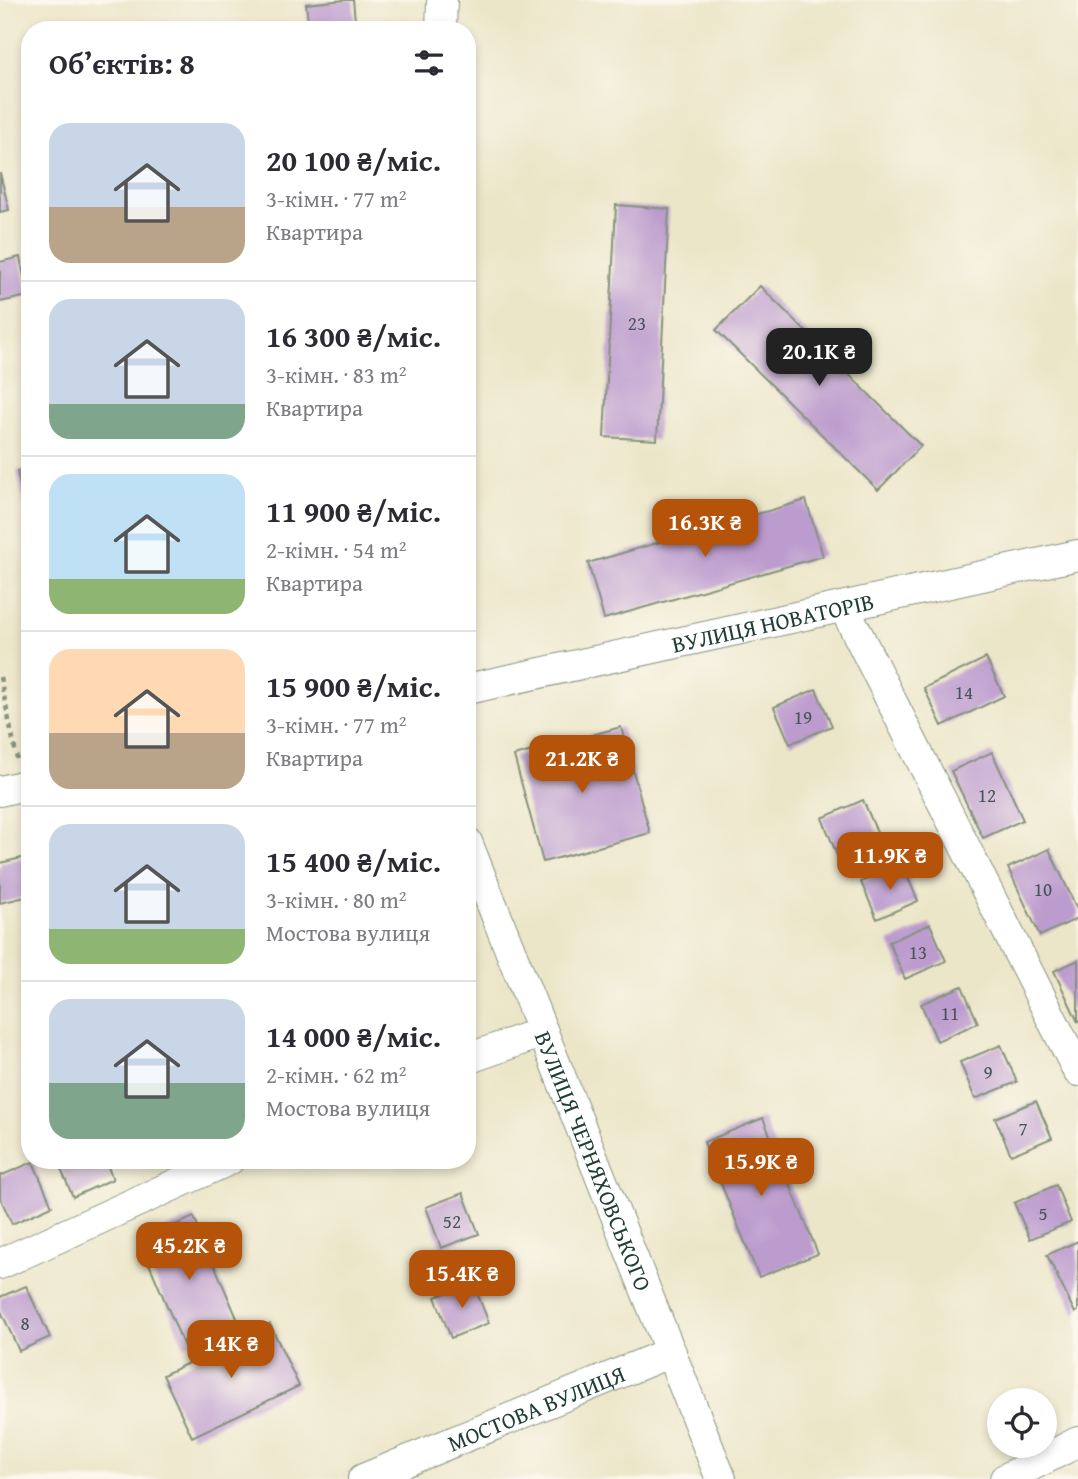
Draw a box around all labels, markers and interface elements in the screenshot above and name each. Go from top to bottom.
text: Об’єктів: 8 [49,41,195,85]
icon: filters [410,44,448,82]
text: 20 100 ₴/міс. [266,138,441,182]
icon: home [105,151,189,235]
text: 3-кімн. · 77 m² [266,182,407,215]
text: Квартира [266,215,363,248]
house number: 23 [628,309,646,337]
text: 16 300 ₴/міс. [266,314,441,358]
icon: home [105,327,189,411]
pin: 20.1K ₴ [754,328,884,388]
text: 20.1K ₴ [782,334,856,367]
text: 3-кімн. · 83 m² [266,358,407,391]
text: Квартира [266,391,363,424]
text: 11 900 ₴/міс. [266,489,441,533]
pin: 16.3K ₴ [640,500,770,559]
icon: home [105,502,189,586]
text: 16.3K ₴ [668,505,742,538]
text: 2-кімн. · 54 m² [266,533,407,566]
text: Квартира [266,566,363,599]
street label: ВУЛИЦЯ НОВАТОРІВ [668,584,877,660]
text: 15 900 ₴/міс. [266,664,441,708]
icon: home [105,677,189,761]
house number: 14 [955,678,973,706]
house number: 19 [794,703,812,731]
text: 3-кімн. · 77 m² [266,708,407,741]
pin: 21.2K ₴ [517,736,647,795]
text: Квартира [266,741,363,774]
text: 21.2K ₴ [545,741,619,774]
house number: 12 [978,781,996,809]
pin: 11.9K ₴ [825,832,955,892]
text: 11.9K ₴ [853,838,927,871]
text: 15 400 ₴/міс. [266,839,441,883]
icon: home [105,852,189,936]
house number: 10 [1034,875,1052,903]
text: 3-кімн. · 80 m² [266,883,407,916]
text: Мостова вулиця [266,916,430,949]
house number: 13 [909,938,927,966]
house number: 11 [941,999,959,1027]
text: 14 000 ₴/міс. [266,1014,441,1058]
street label: ВУЛИЦЯ ЧЕРНЯХОВСЬКОГО [527,1026,661,1296]
icon: home [105,1027,189,1111]
text: 2-кімн. · 62 m² [266,1058,407,1091]
house number: 9 [983,1058,993,1086]
text: Мостова вулиця [266,1091,430,1124]
house number: 7 [1018,1114,1028,1142]
pin: 15.9K ₴ [696,1138,826,1198]
text: 15.9K ₴ [724,1144,798,1177]
house number: 5 [1038,1199,1048,1227]
house number: 52 [443,1207,461,1235]
pin: 45.2K ₴ [124,1222,254,1282]
text: 45.2K ₴ [152,1228,226,1261]
pin: 15.4K ₴ [397,1250,527,1310]
text: 15.4K ₴ [425,1256,499,1289]
house number: 8 [20,1309,30,1337]
pin: 14K ₴ [182,1320,280,1380]
text: 14K ₴ [203,1326,259,1359]
street label: МОСТОВА ВУЛИЦЯ [442,1356,630,1459]
map controls [987,1388,1057,1458]
button: locate [987,1388,1057,1458]

